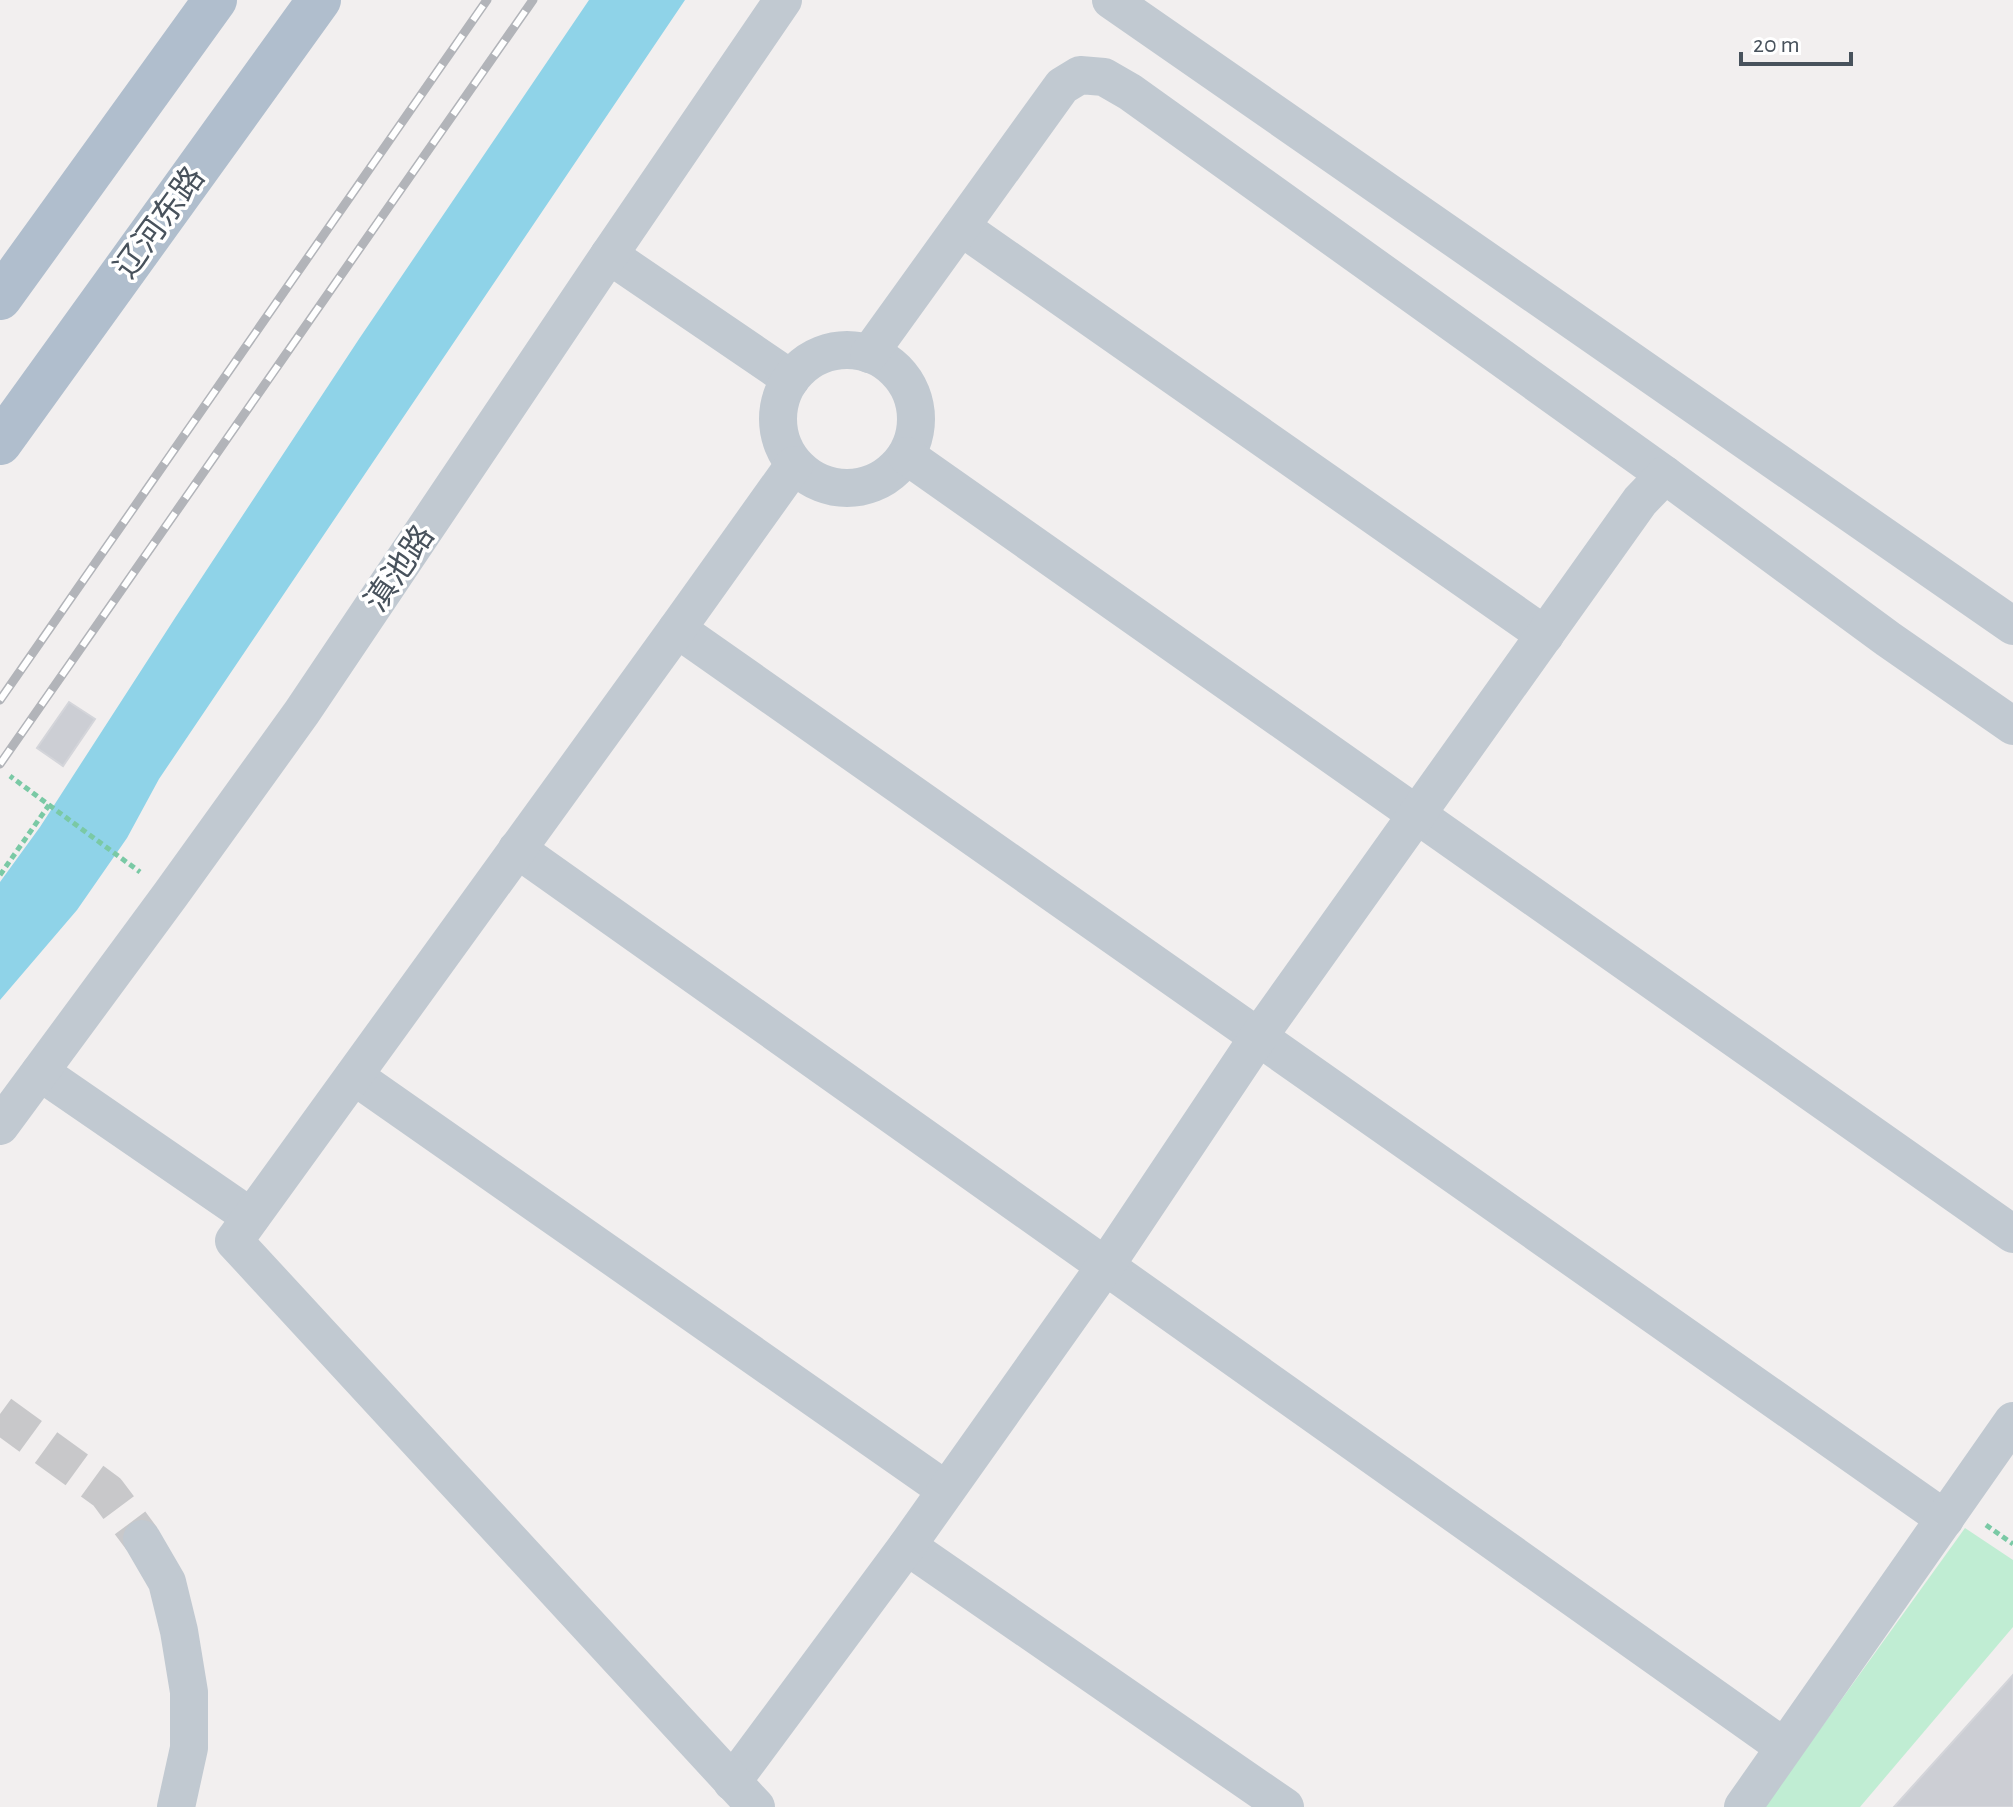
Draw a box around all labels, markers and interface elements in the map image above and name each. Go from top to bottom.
scale bar [1741,16,1851,66]
text: 20 m [1753,33,1800,57]
street label: 辽河东路 [108,160,210,284]
street label: 滇池路 [358,519,440,617]

